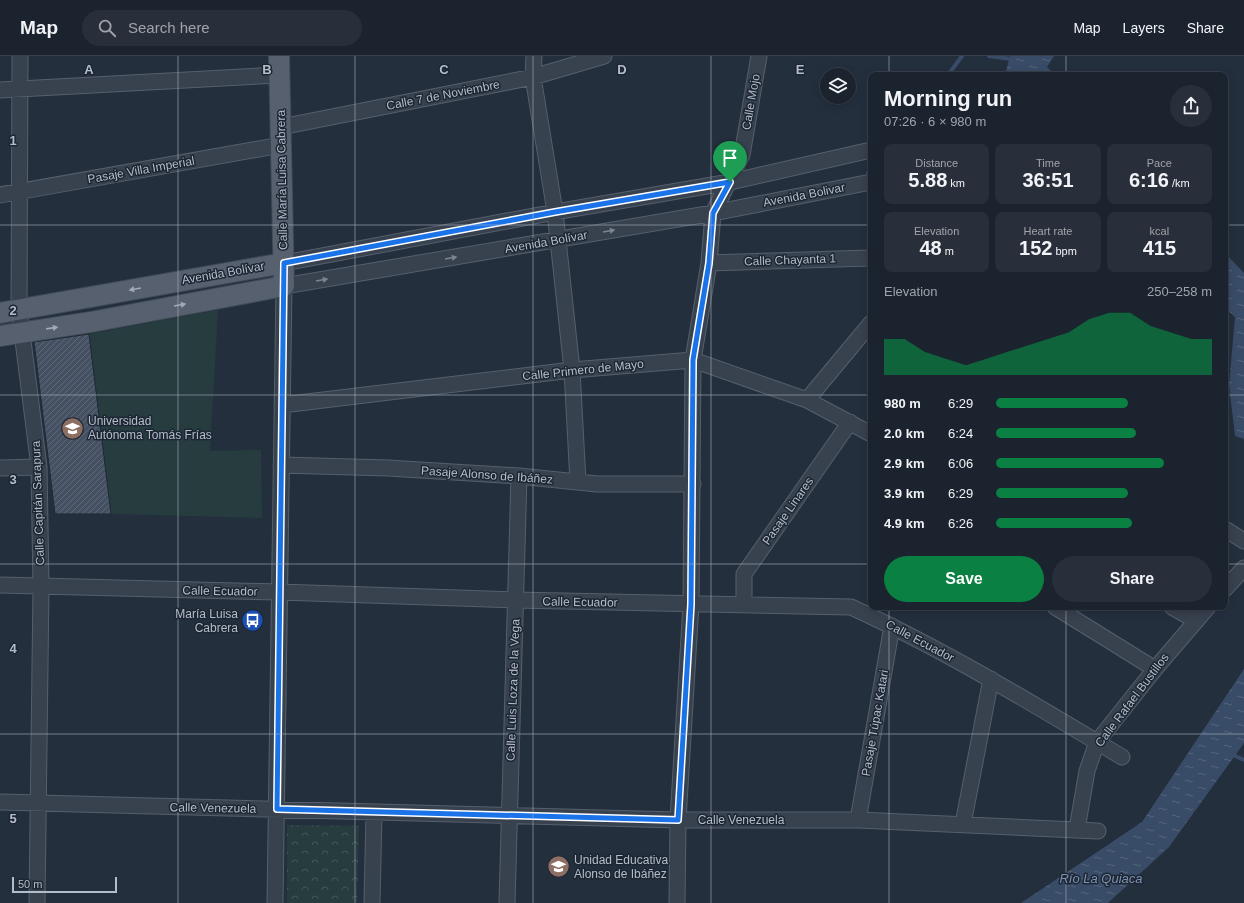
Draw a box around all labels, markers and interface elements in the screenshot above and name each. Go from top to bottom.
search box [82,10,362,46]
text: Map [20,17,58,38]
icon: search [96,17,118,39]
text: Search here [128,19,210,36]
text: Map [1073,20,1101,36]
text: Layers [1123,20,1165,36]
text: Share [1187,20,1224,36]
text: A [84,62,94,77]
text: B [262,62,272,77]
text: C [439,62,449,77]
text: D [617,62,627,77]
text: E [796,62,805,77]
map controls [820,68,856,104]
button: layers [820,68,856,104]
street label: Calle Mojo [739,73,763,131]
street label: Calle 7 de Noviembre [385,77,501,113]
button: share [1170,85,1212,127]
text: Morning run [884,86,1012,111]
street label: Calle María Luisa Cabrera [274,110,290,250]
text: 07:26 · 6 × 980 m [884,114,986,129]
text: 1 [9,133,17,148]
pin [713,141,747,182]
icon: arrive [719,147,741,169]
street label: Pasaje Villa Imperial [86,154,196,186]
text: Distance [915,157,958,169]
text: Time [1036,157,1060,169]
text: Pace [1147,157,1172,169]
text: 5.88 [908,169,947,191]
text: 36:51 [1022,169,1074,191]
text: 6:16 [1129,169,1169,191]
text: km [947,177,965,189]
text: /km [1169,177,1190,189]
street label: Avenida Bolivar [762,180,846,210]
text: Elevation [914,225,959,237]
text: Heart rate [1024,225,1072,237]
text: kcal [1150,225,1169,237]
street label: Avenida Bolívar [503,228,589,256]
one-way arrow [603,228,615,234]
text: 48 [919,237,942,259]
text: 152 [1019,237,1052,259]
text: 415 [1143,237,1176,259]
text: m [942,245,954,257]
text: bpm [1052,245,1077,257]
street label: Calle Chayanta 1 [744,251,837,269]
one-way arrow [444,255,457,261]
street label: Avenida Bolívar [180,259,266,287]
one-way arrow [316,277,328,283]
text: Elevation [884,284,937,299]
text: 250–258 m [1147,284,1212,299]
one-way arrow [129,286,141,292]
one-way arrow [174,302,186,308]
text: 2 [9,303,17,318]
one-way arrow [46,325,58,331]
street label: Calle Primero de Mayo [522,357,645,383]
text: 980 m [884,396,921,411]
text: 6:29 [948,396,973,411]
place label: Universidad Autónoma Tomás Frías [88,414,212,442]
school or university icon: Universidad Autónoma Tomás Frías [59,415,85,441]
text: 2.0 km [884,426,924,441]
text: 6:24 [948,426,973,441]
street label: Calle Capitán Sarapura [29,440,47,566]
text: 2.9 km [884,456,924,471]
text: 6:06 [948,456,973,471]
street label: Pasaje Alonso de Ibáñez [421,463,553,487]
text: 3 [9,472,17,487]
street label: Pasaje Linares [759,474,817,548]
text: 3.9 km [884,486,924,501]
text: 6:29 [948,486,973,501]
text: 4.9 km [884,516,924,531]
text: 6:26 [948,516,973,531]
button: Save [884,556,1044,602]
button: Share [1052,556,1212,602]
street label: Calle Ecuador [182,583,258,599]
street label: Calle Ecuador [542,594,618,610]
place label: María Luisa Cabrera [175,607,238,635]
bus stop icon: María Luisa Cabrera [240,608,266,634]
street label: Calle Ecuador [883,617,957,665]
street label: Calle Luis Loza de la Vega [504,618,522,761]
text: 4 [9,641,17,656]
street label: Calle Rafael Bustillos [1092,651,1172,749]
street label: Pasaje Túpac Katari [859,669,891,777]
street label: Calle Venezuela [170,800,257,816]
text: 5 [9,811,17,826]
street label: Calle Venezuela [698,813,785,827]
place label: Unidad Educativa Alonso de Ibáñez [574,853,668,881]
school or university icon: Unidad Educativa Alonso de Ibáñez [545,854,571,880]
water label: Río La Quiaca [1059,871,1143,886]
scale bar [12,875,117,894]
text: 50 m [18,878,42,890]

